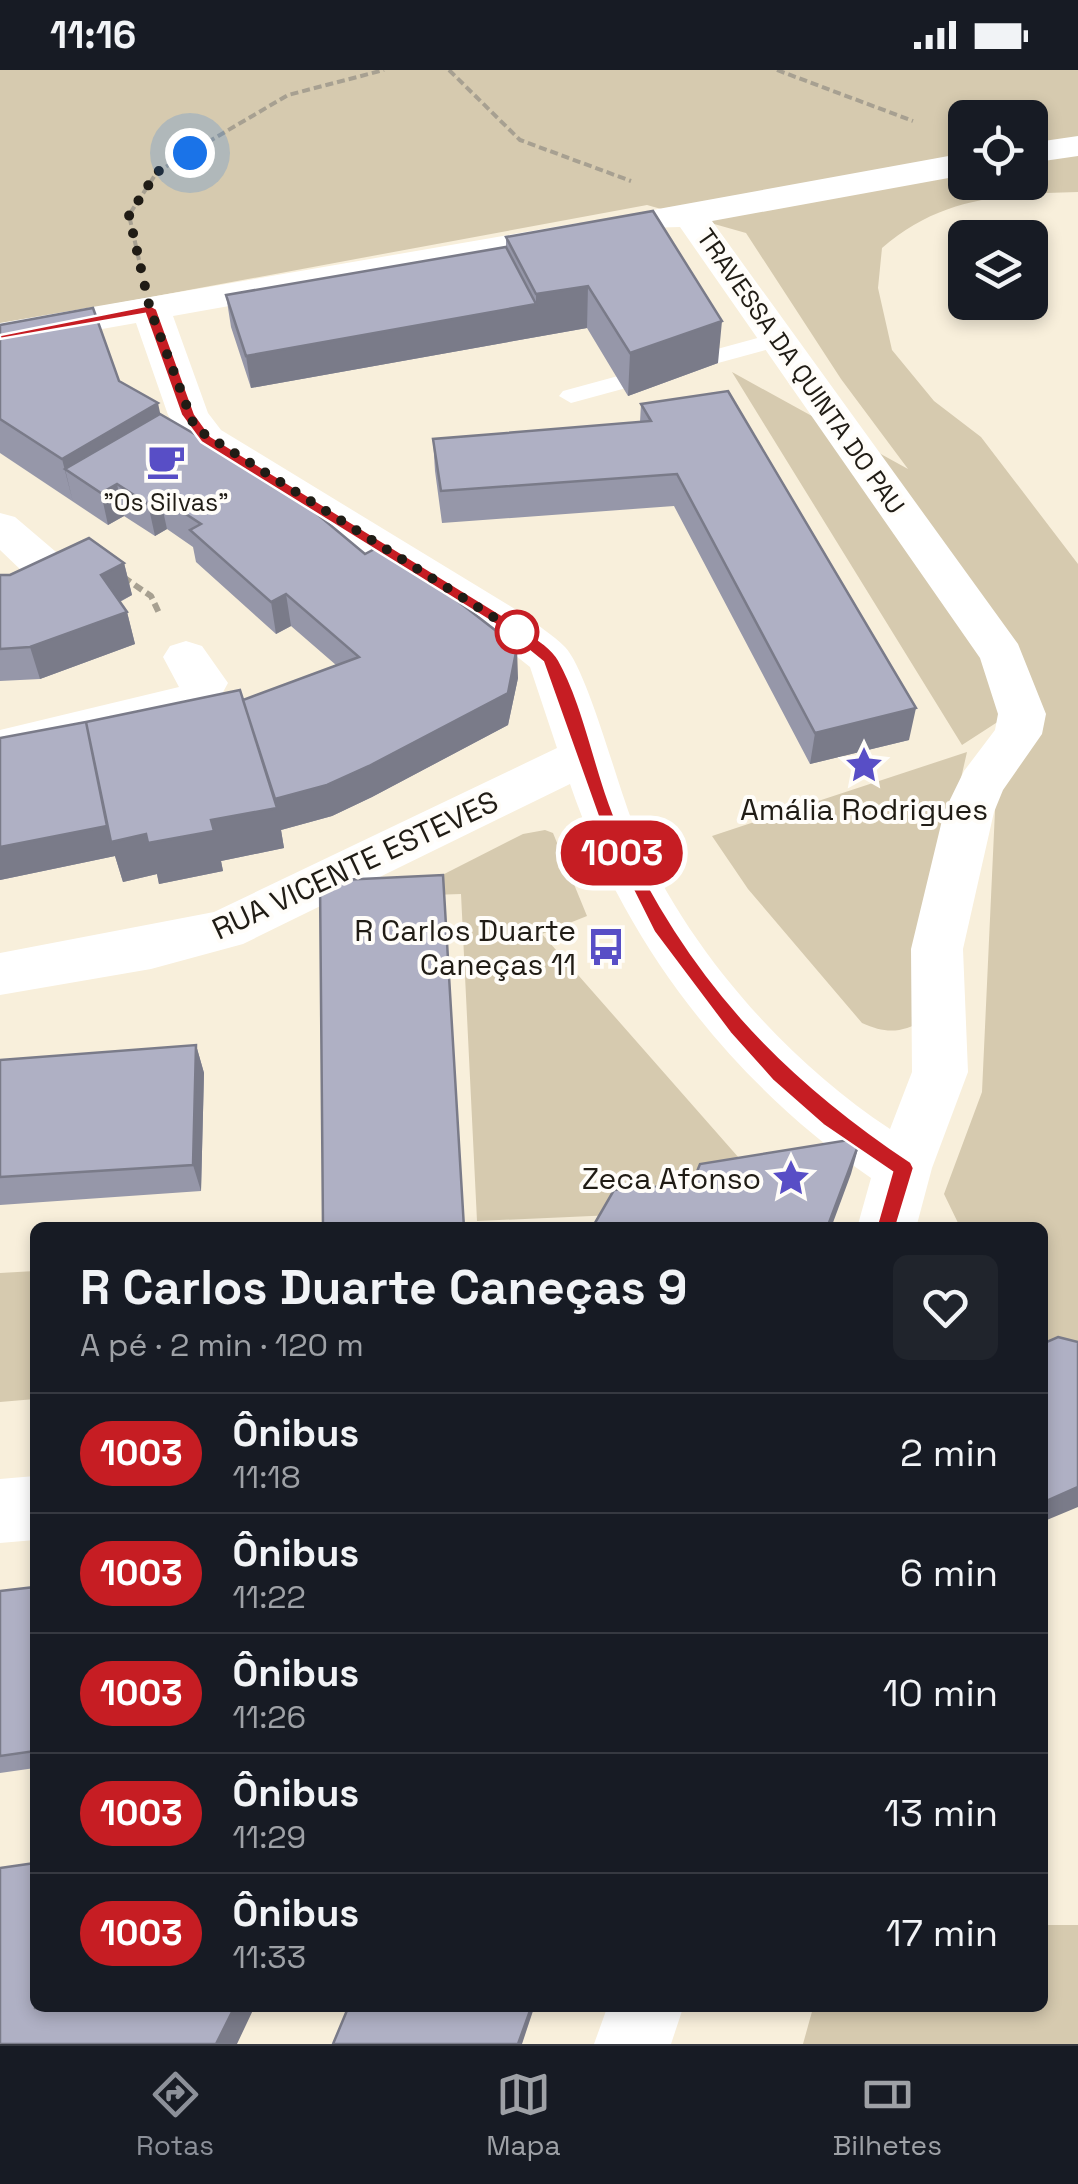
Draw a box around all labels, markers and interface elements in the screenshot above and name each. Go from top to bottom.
text: 11:16 [50,11,136,59]
map controls [948,100,1048,320]
button: locate [948,100,1048,200]
your location [165,128,215,178]
button: layers [948,220,1048,320]
street label: TRAVESSA DA QUINTA DO PAU [690,222,912,520]
cafe icon: "Os Silvas" [145,440,187,482]
place label: "Os Silvas" [103,486,229,518]
unlabelled marker [496,611,538,653]
place icon: Amália Rodrigues [843,744,885,786]
street label: RUA VICENTE ESTEVES [206,782,504,948]
place label: Amália Rodrigues [740,790,988,829]
line badge: 1003 [552,820,692,886]
text: 1003 [581,831,663,875]
place label: R Carlos Duarte Caneças 11 [354,911,576,984]
bus stop icon: R Carlos Duarte Caneças 11 [585,926,627,968]
place icon: Zeca Afonso [770,1157,812,1199]
place label: Zeca Afonso [582,1159,761,1198]
button: heart [893,1255,998,1360]
text: R Carlos Duarte Caneças 9 [80,1257,688,1318]
text: A pé · 2 min · 120 m [80,1325,364,1365]
text: Ônibus [232,1409,359,1457]
text: 2 min [900,1429,998,1477]
text: 1003 [100,1431,182,1475]
text: 11:18 [232,1457,301,1497]
text: Ônibus [232,1529,359,1577]
text: 6 min [900,1549,998,1597]
text: 1003 [100,1551,182,1595]
text: 11:22 [232,1577,306,1617]
text: Ônibus [232,1649,359,1697]
text: 10 min [883,1669,998,1717]
text: 1003 [100,1671,182,1715]
text: 11:26 [232,1697,306,1737]
text: Ônibus [232,1769,359,1817]
text: 13 min [884,1789,998,1837]
text: 1003 [100,1791,182,1835]
text: 11:29 [232,1817,306,1857]
text: Ônibus [232,1889,359,1937]
text: 17 min [886,1909,998,1957]
text: 1003 [100,1911,182,1955]
text: 11:33 [232,1937,306,1977]
tab: Rotas [136,2067,214,2163]
tab: Mapa [486,2067,561,2163]
tab: Bilhetes [833,2067,942,2163]

